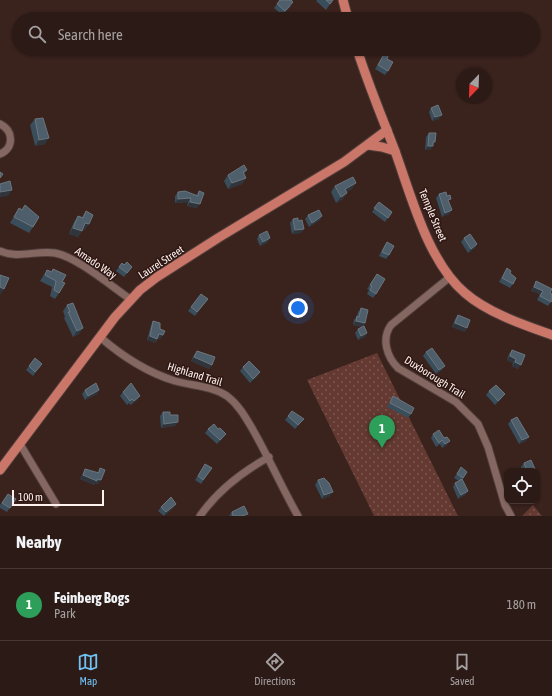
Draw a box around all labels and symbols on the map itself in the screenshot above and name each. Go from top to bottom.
north arrow [456,68,492,104]
street label: Temple Street [417,187,449,243]
street label: Laurel Street [136,243,186,281]
street label: Amado Way [73,245,119,282]
your location [288,298,308,318]
street label: Duxborough Trail [402,354,468,401]
street label: Highland Trail [166,360,224,388]
pin: 1 [369,415,395,448]
scale bar [12,488,104,507]

